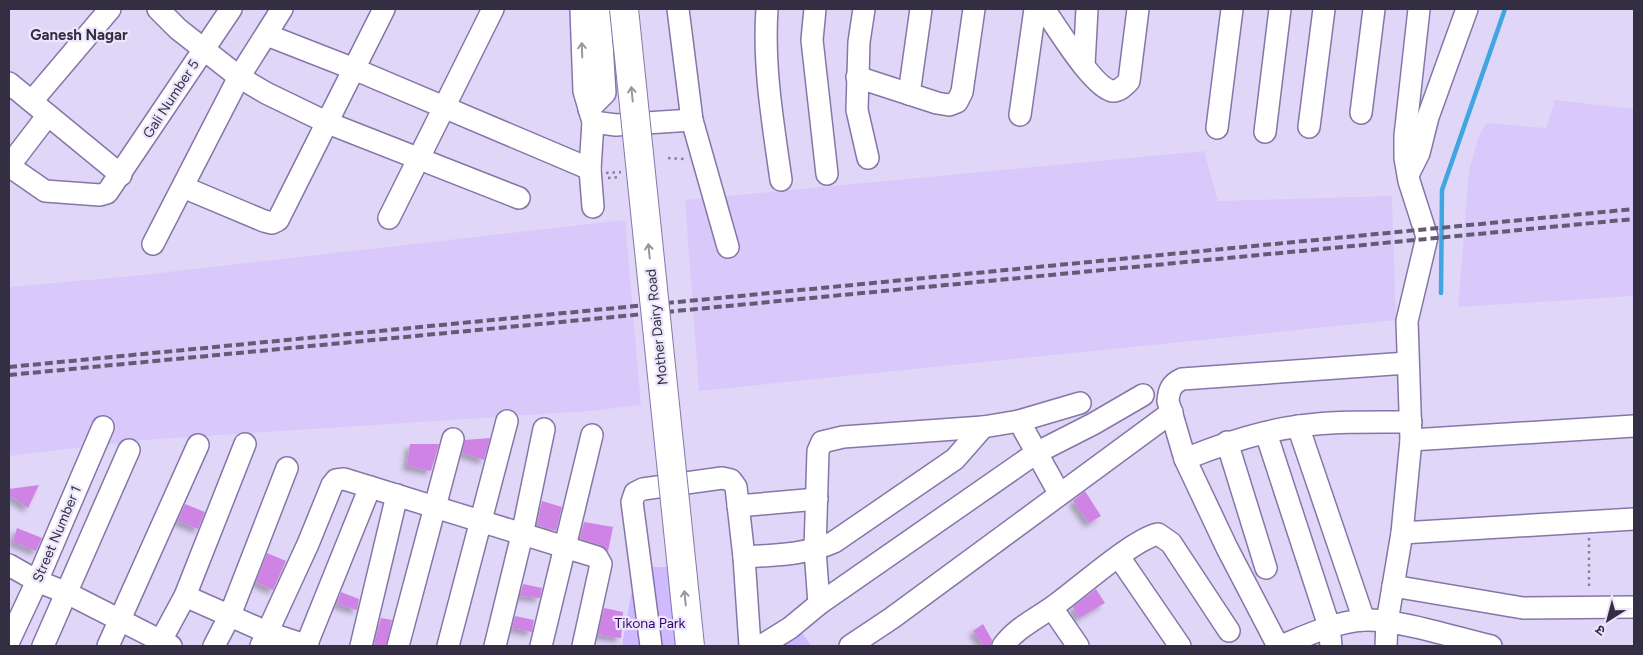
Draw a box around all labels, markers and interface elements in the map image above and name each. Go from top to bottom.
district label: Ganesh Nagar [30,26,128,44]
one-way arrow [578,42,587,58]
street label: Gali Number 5 [139,57,203,141]
one-way arrow [628,87,637,103]
one-way arrow [644,244,654,260]
street label: Mother Dairy Road [642,268,672,386]
street label: Street Number 1 [29,483,85,585]
one-way arrow [680,590,690,606]
north arrow [1583,595,1633,645]
park label: Tikona Park [615,615,686,632]
text: उ [1592,620,1609,639]

